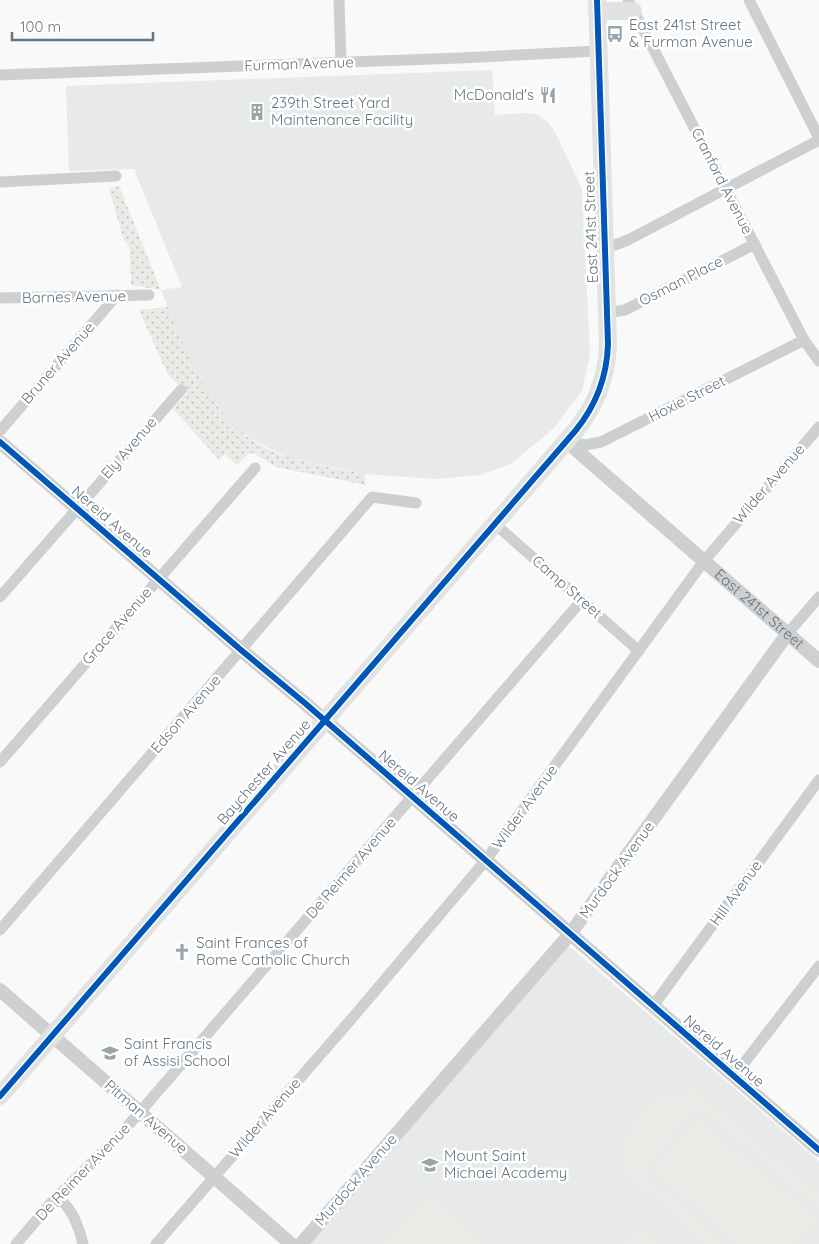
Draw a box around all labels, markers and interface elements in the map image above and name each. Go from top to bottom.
scale bar [12,10,154,42]
place label: East 241st Street & Furman Avenue [629,15,753,51]
text: 100 m [20,17,61,36]
bus stop icon: East 241st Street & Furman Avenue [605,24,625,44]
street label: Furman Avenue [244,52,354,75]
place label: McDonald's [454,85,534,104]
restaurant icon: McDonald's [538,85,558,105]
place label: 239th Street Yard Maintenance Facility [271,93,413,129]
building icon: 239th Street Yard Maintenance Facility [247,102,267,122]
street label: Cranford Avenue [687,124,757,237]
street label: East 241st Street [579,170,602,284]
street label: Osman Place [636,251,726,310]
street label: Barnes Avenue [22,286,126,307]
street label: Bruner Avenue [17,318,98,408]
street label: Hoxie Street [645,371,728,426]
street label: Ely Avenue [97,413,161,482]
street label: Wilder Avenue [729,440,809,528]
street label: Nereid Avenue [68,481,157,562]
street label: Camp Street [528,551,606,622]
street label: East 241st Street [711,564,808,653]
street label: Grace Avenue [78,583,156,668]
street label: Edson Avenue [146,671,225,757]
street label: Baychester Avenue [213,715,315,828]
street label: Nereid Avenue [375,745,464,826]
street label: Wilder Avenue [488,761,562,853]
street label: De Reimer Avenue [301,813,400,922]
street label: Murdock Avenue [575,817,658,922]
street label: Hill Avenue [705,856,766,929]
place label: Saint Frances of Rome Catholic Church [196,933,350,969]
church icon: Saint Frances of Rome Catholic Church [172,942,192,962]
street label: Nereid Avenue [680,1010,769,1091]
place label: Saint Francis of Assisi School [124,1034,230,1070]
school or university icon: Saint Francis of Assisi School [100,1043,120,1063]
street label: Wilder Avenue [225,1074,305,1162]
street label: Pitman Avenue [101,1075,192,1158]
street label: De Reimer Avenue [31,1119,134,1224]
street label: Murdock Avenue [310,1130,401,1230]
place label: Mount Saint Michael Academy [444,1146,567,1182]
school or university icon: Mount Saint Michael Academy [420,1155,440,1175]

